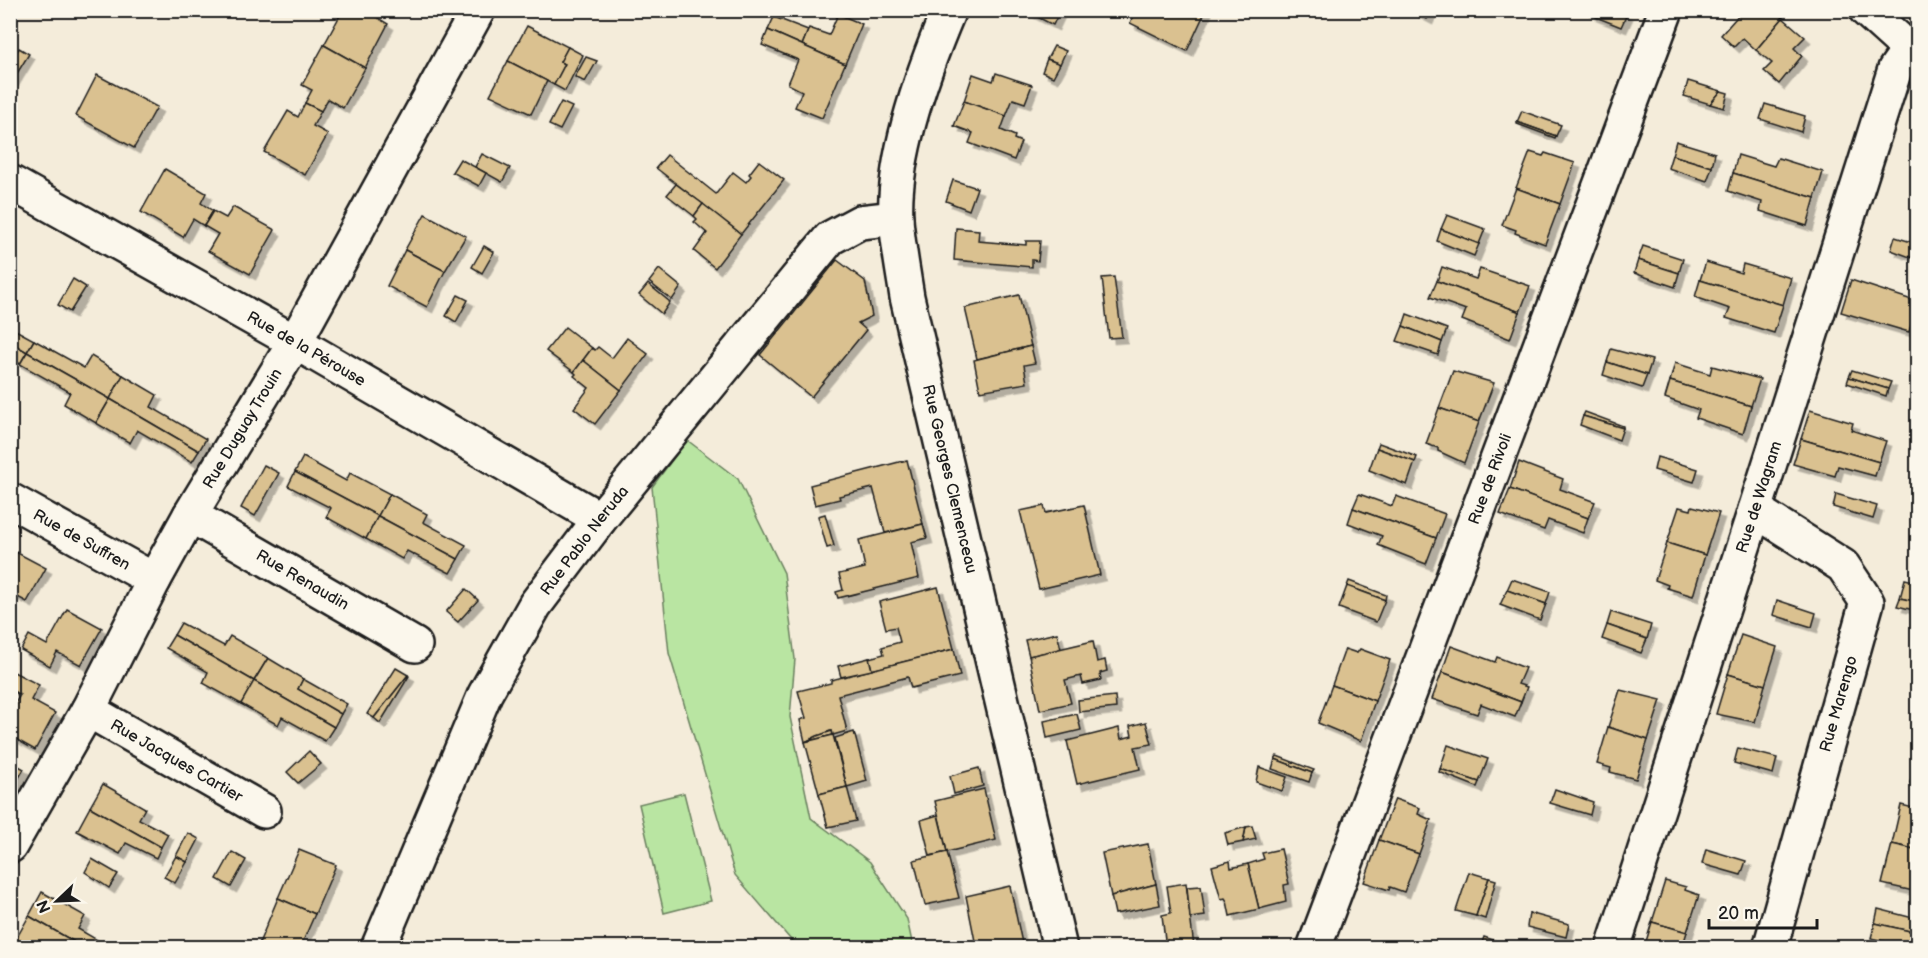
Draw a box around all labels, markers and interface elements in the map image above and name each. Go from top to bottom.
street label: Rue de la Pérouse [243,307,369,391]
street label: Rue Duguay Trouin [199,365,286,492]
street label: Rue Georges Clemenceau [918,383,981,575]
street label: Rue de Rivoli [1464,431,1516,527]
street label: Rue de Wagram [1732,439,1786,555]
street label: Rue Pablo Neruda [536,482,633,599]
street label: Rue de Suffren [30,505,134,574]
street label: Rue Renaudin [253,546,352,614]
street label: Rue Marengo [1816,654,1862,754]
street label: Rue Jacques Cartier [107,715,246,806]
north arrow [27,871,87,931]
scale bar [1709,892,1817,930]
text: N [33,897,56,916]
text: 20 m [1718,903,1759,924]

